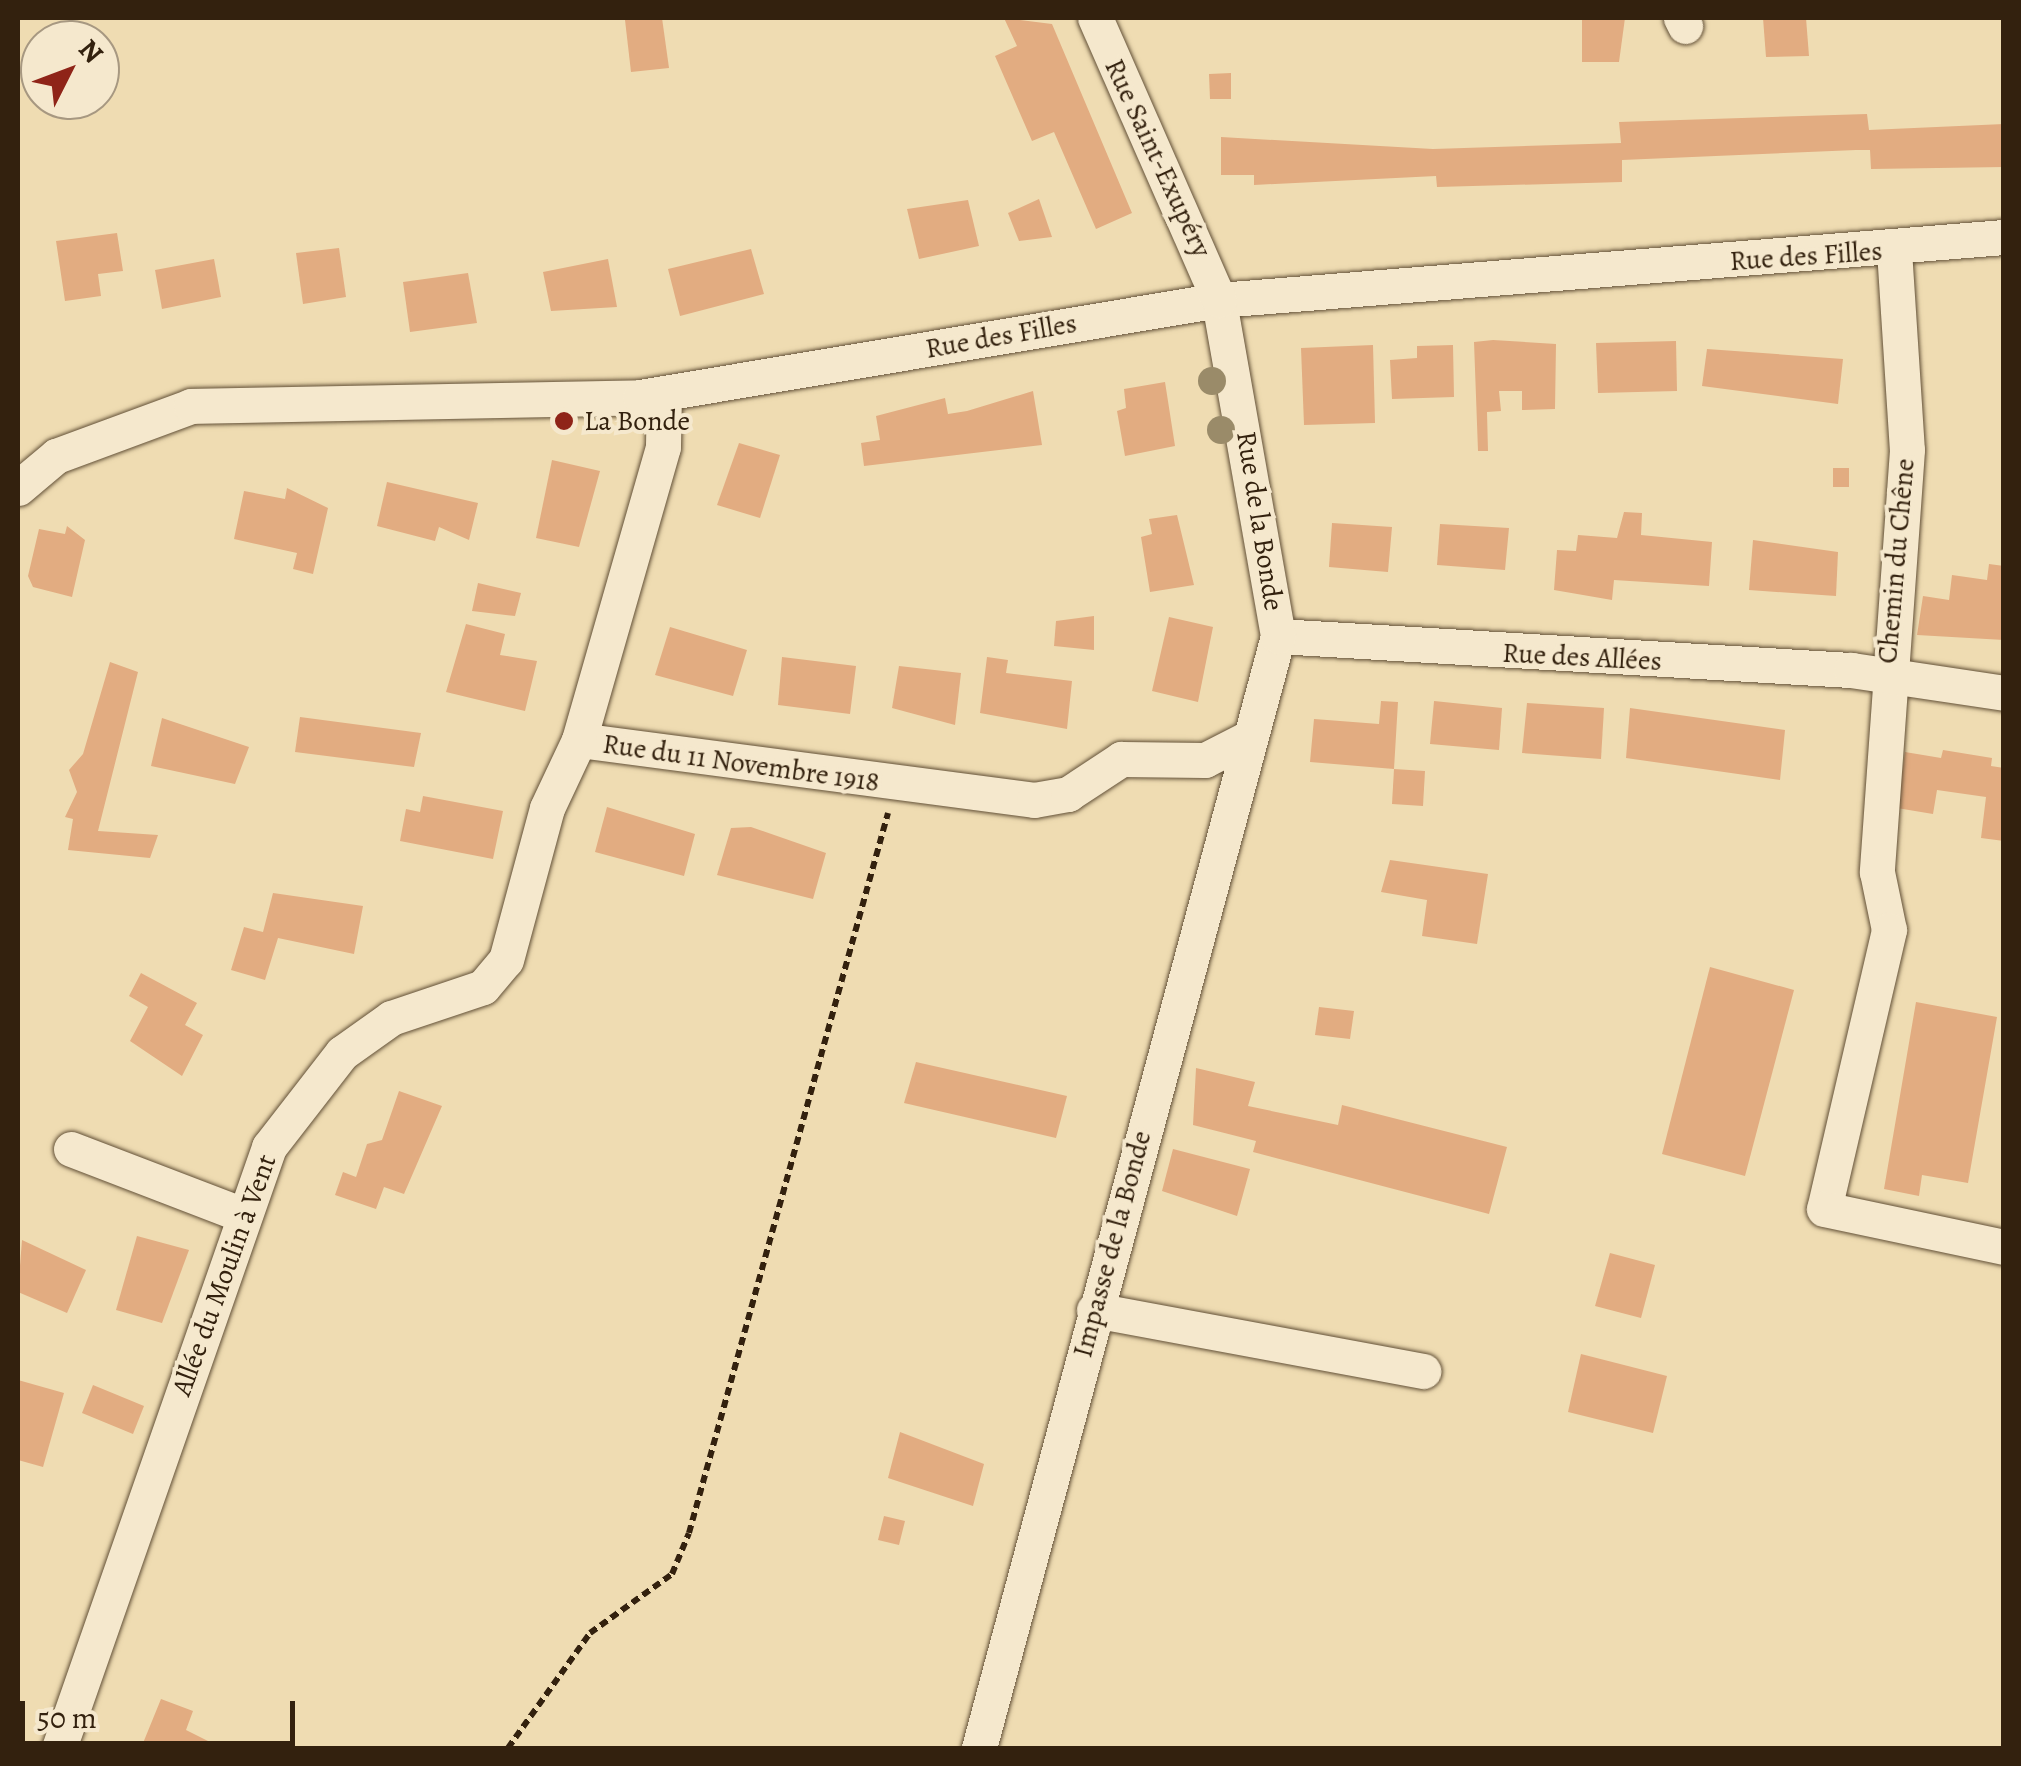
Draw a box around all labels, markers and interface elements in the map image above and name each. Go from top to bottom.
north arrow [20,20,120,120]
text: N [70,31,112,72]
street label: Rue Saint-Exupéry [1097,53,1219,263]
street label: Rue des Filles [1729,234,1883,278]
street label: Rue des Filles [923,306,1079,366]
place label: La Bonde [584,404,690,438]
marker: La Bonde [553,410,575,432]
street label: Rue de la Bonde [1229,429,1291,613]
street label: Chemin du Chêne [1870,457,1922,665]
street label: Rue des Allées [1501,636,1663,678]
street label: Rue du 11 Novembre 1918 [600,727,882,799]
street label: Impasse de la Bonde [1066,1127,1158,1361]
street label: Allée du Moulin à Vent [165,1150,283,1400]
scale bar [25,1681,300,1743]
text: 50 m [37,1698,97,1738]

